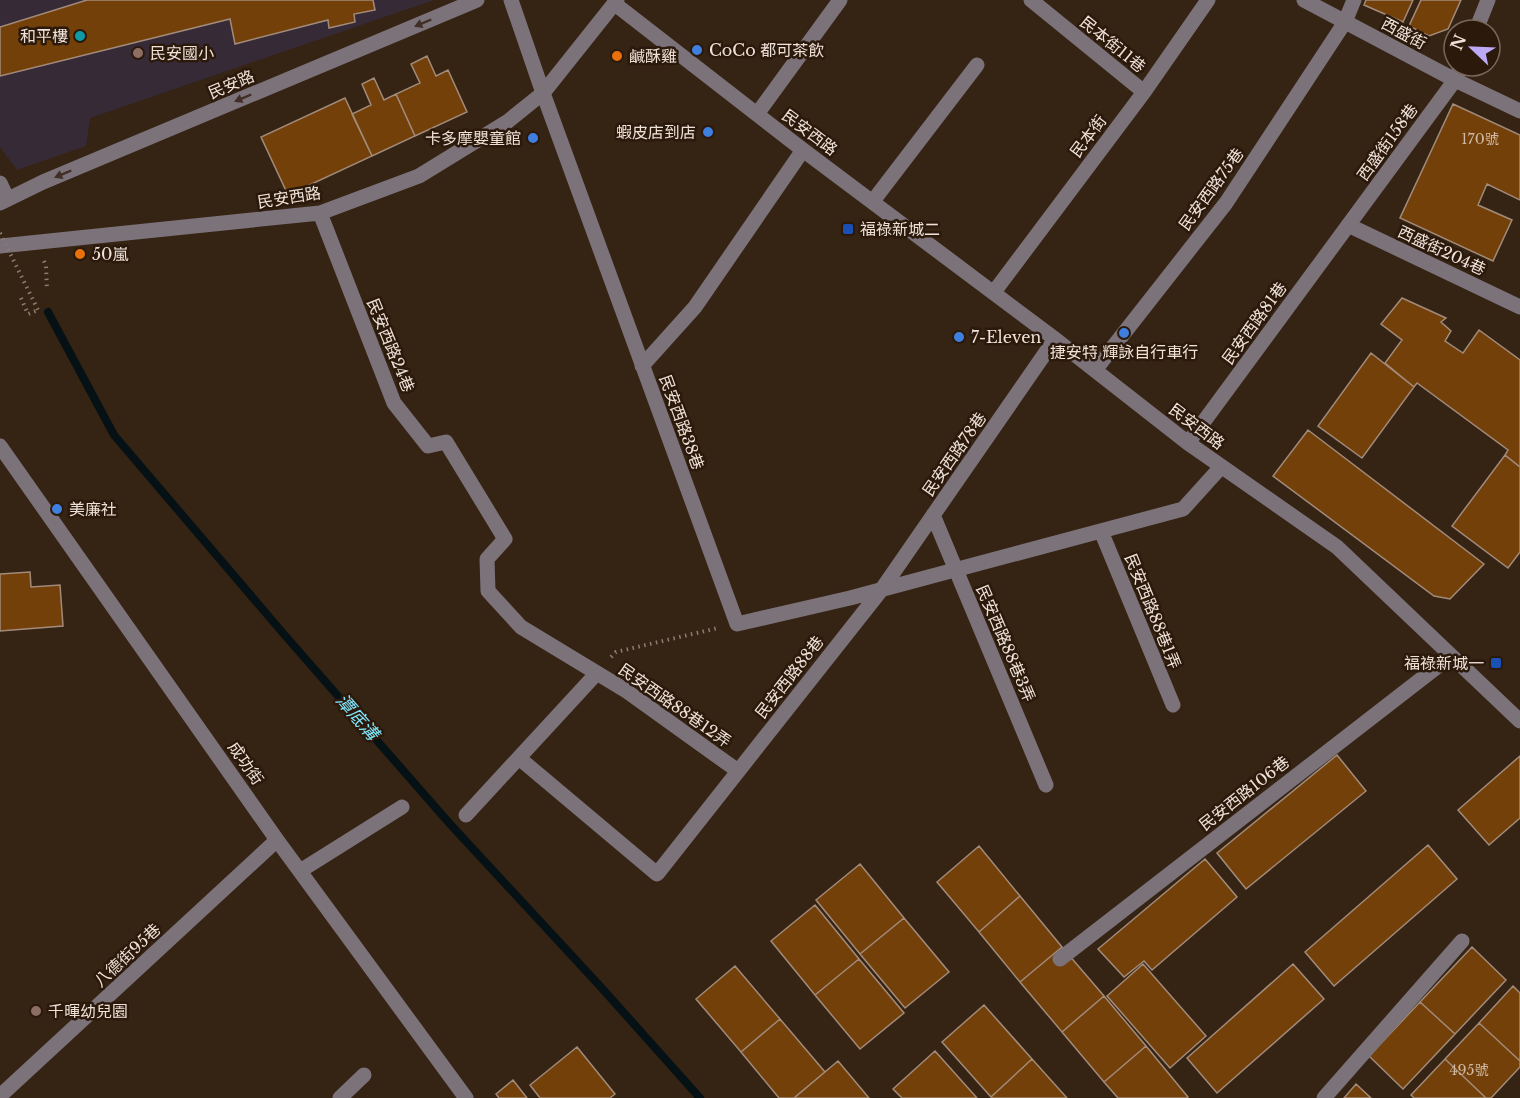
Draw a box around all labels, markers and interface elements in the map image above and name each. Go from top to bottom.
street label: 民本街11巷 [1076,12,1150,76]
street label: 西盛街 [1378,13,1430,53]
one-way arrow [413,18,431,28]
north arrow [1442,18,1502,78]
place label: 和平樓 [20,26,68,46]
marker: 和平樓 [73,29,87,43]
text: N [1446,31,1470,53]
place label: CoCo 都可茶飲 [709,40,824,60]
place label: 民安國小 [150,43,214,63]
marker: CoCo 都可茶飲 [690,43,704,57]
marker: 民安國小 [131,46,145,60]
place label: 鹹酥雞 [629,46,677,66]
marker: 鹹酥雞 [610,49,624,63]
street label: 民安路 [205,65,257,103]
one-way arrow [233,93,251,103]
street label: 西盛街158巷 [1352,100,1422,184]
street label: 民安西路 [778,105,842,159]
street label: 民本街 [1066,111,1110,161]
place label: 蝦皮店到店 [616,122,696,142]
marker: 蝦皮店到店 [701,125,715,139]
place label: 卡多摩嬰童館 [425,128,521,148]
house number: 170號 [1461,130,1499,148]
marker: 卡多摩嬰童館 [526,131,540,145]
street label: 民安西路75巷 [1174,144,1248,234]
one-way arrow [54,170,72,179]
street label: 民安西路 [256,182,322,212]
place label: 福祿新城二 [860,219,940,239]
street label: 西盛街204巷 [1395,221,1489,279]
marker: 福祿新城二 [841,222,855,236]
place label: 50嵐 [92,244,129,264]
marker: 50嵐 [73,247,87,261]
street label: 民安西路81巷 [1217,278,1291,368]
street label: 民安西路24巷 [363,295,419,395]
marker: 捷安特 輝詠自行車行 [1117,326,1131,340]
place label: 7-Eleven [971,327,1041,347]
marker: 7-Eleven [952,330,966,344]
place label: 捷安特 輝詠自行車行 [1050,342,1198,362]
street label: 民安西路38巷 [656,372,708,472]
street label: 民安西路 [1165,399,1229,453]
street label: 民安西路78巷 [918,408,990,500]
place label: 美廉社 [69,499,117,519]
marker: 美廉社 [50,502,64,516]
street label: 民安西路88巷1弄 [1121,550,1185,672]
street label: 民安西路88巷3弄 [972,581,1040,705]
street label: 民安西路88巷 [751,632,827,722]
place label: 福祿新城一 [1404,653,1484,673]
marker: 福祿新城一 [1489,656,1503,670]
street label: 民安西路88巷12弄 [615,659,735,751]
water label: 潭底溝 [331,689,385,747]
street label: 成功街 [224,738,268,788]
street label: 民安西路106巷 [1195,752,1293,834]
street label: 八德街95巷 [90,919,164,991]
place label: 千暉幼兒園 [48,1001,128,1021]
marker: 千暉幼兒園 [29,1004,43,1018]
house number: 495號 [1449,1061,1489,1079]

